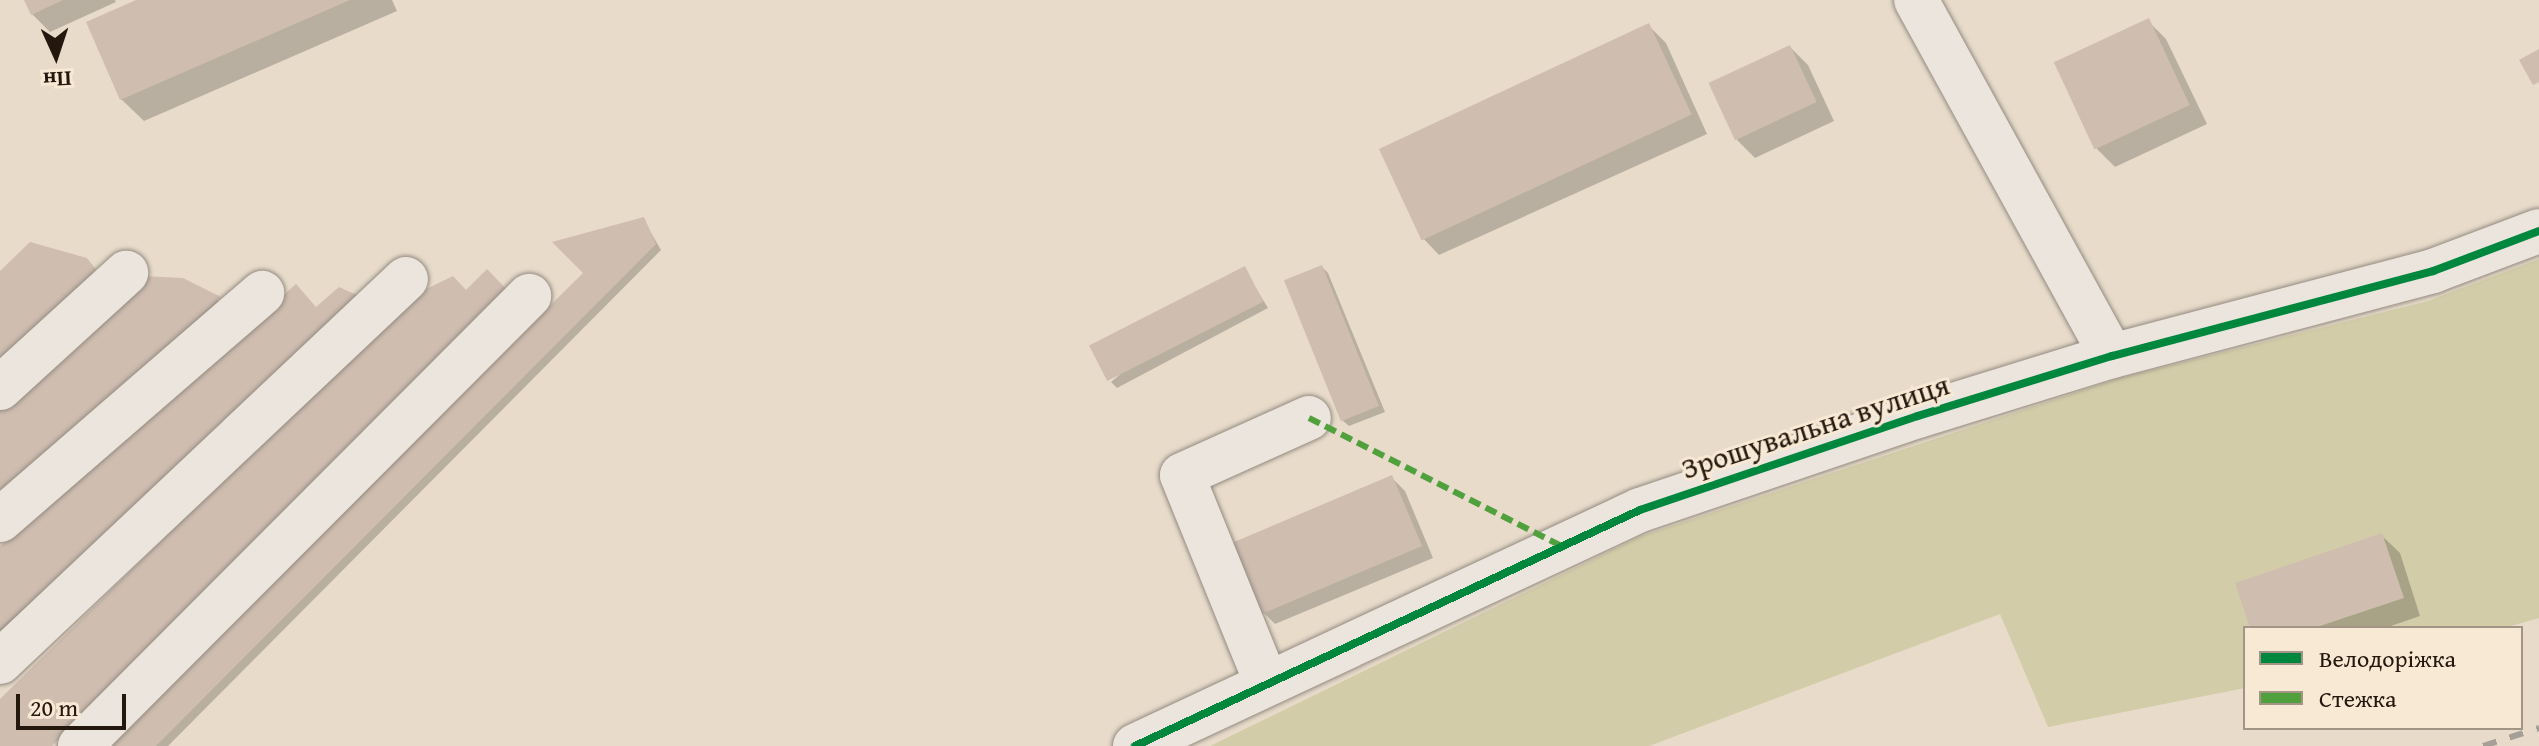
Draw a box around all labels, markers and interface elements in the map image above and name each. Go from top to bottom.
north arrow [16,16,96,96]
text: Пн [42,63,72,97]
street label: Зрошувальна вулиця [1677,366,1953,486]
legend [2243,626,2523,730]
text: Велодоріжка [2319,641,2456,676]
scale bar [20,678,130,728]
text: Стежка [2319,681,2396,716]
text: 20 m [30,690,78,725]

